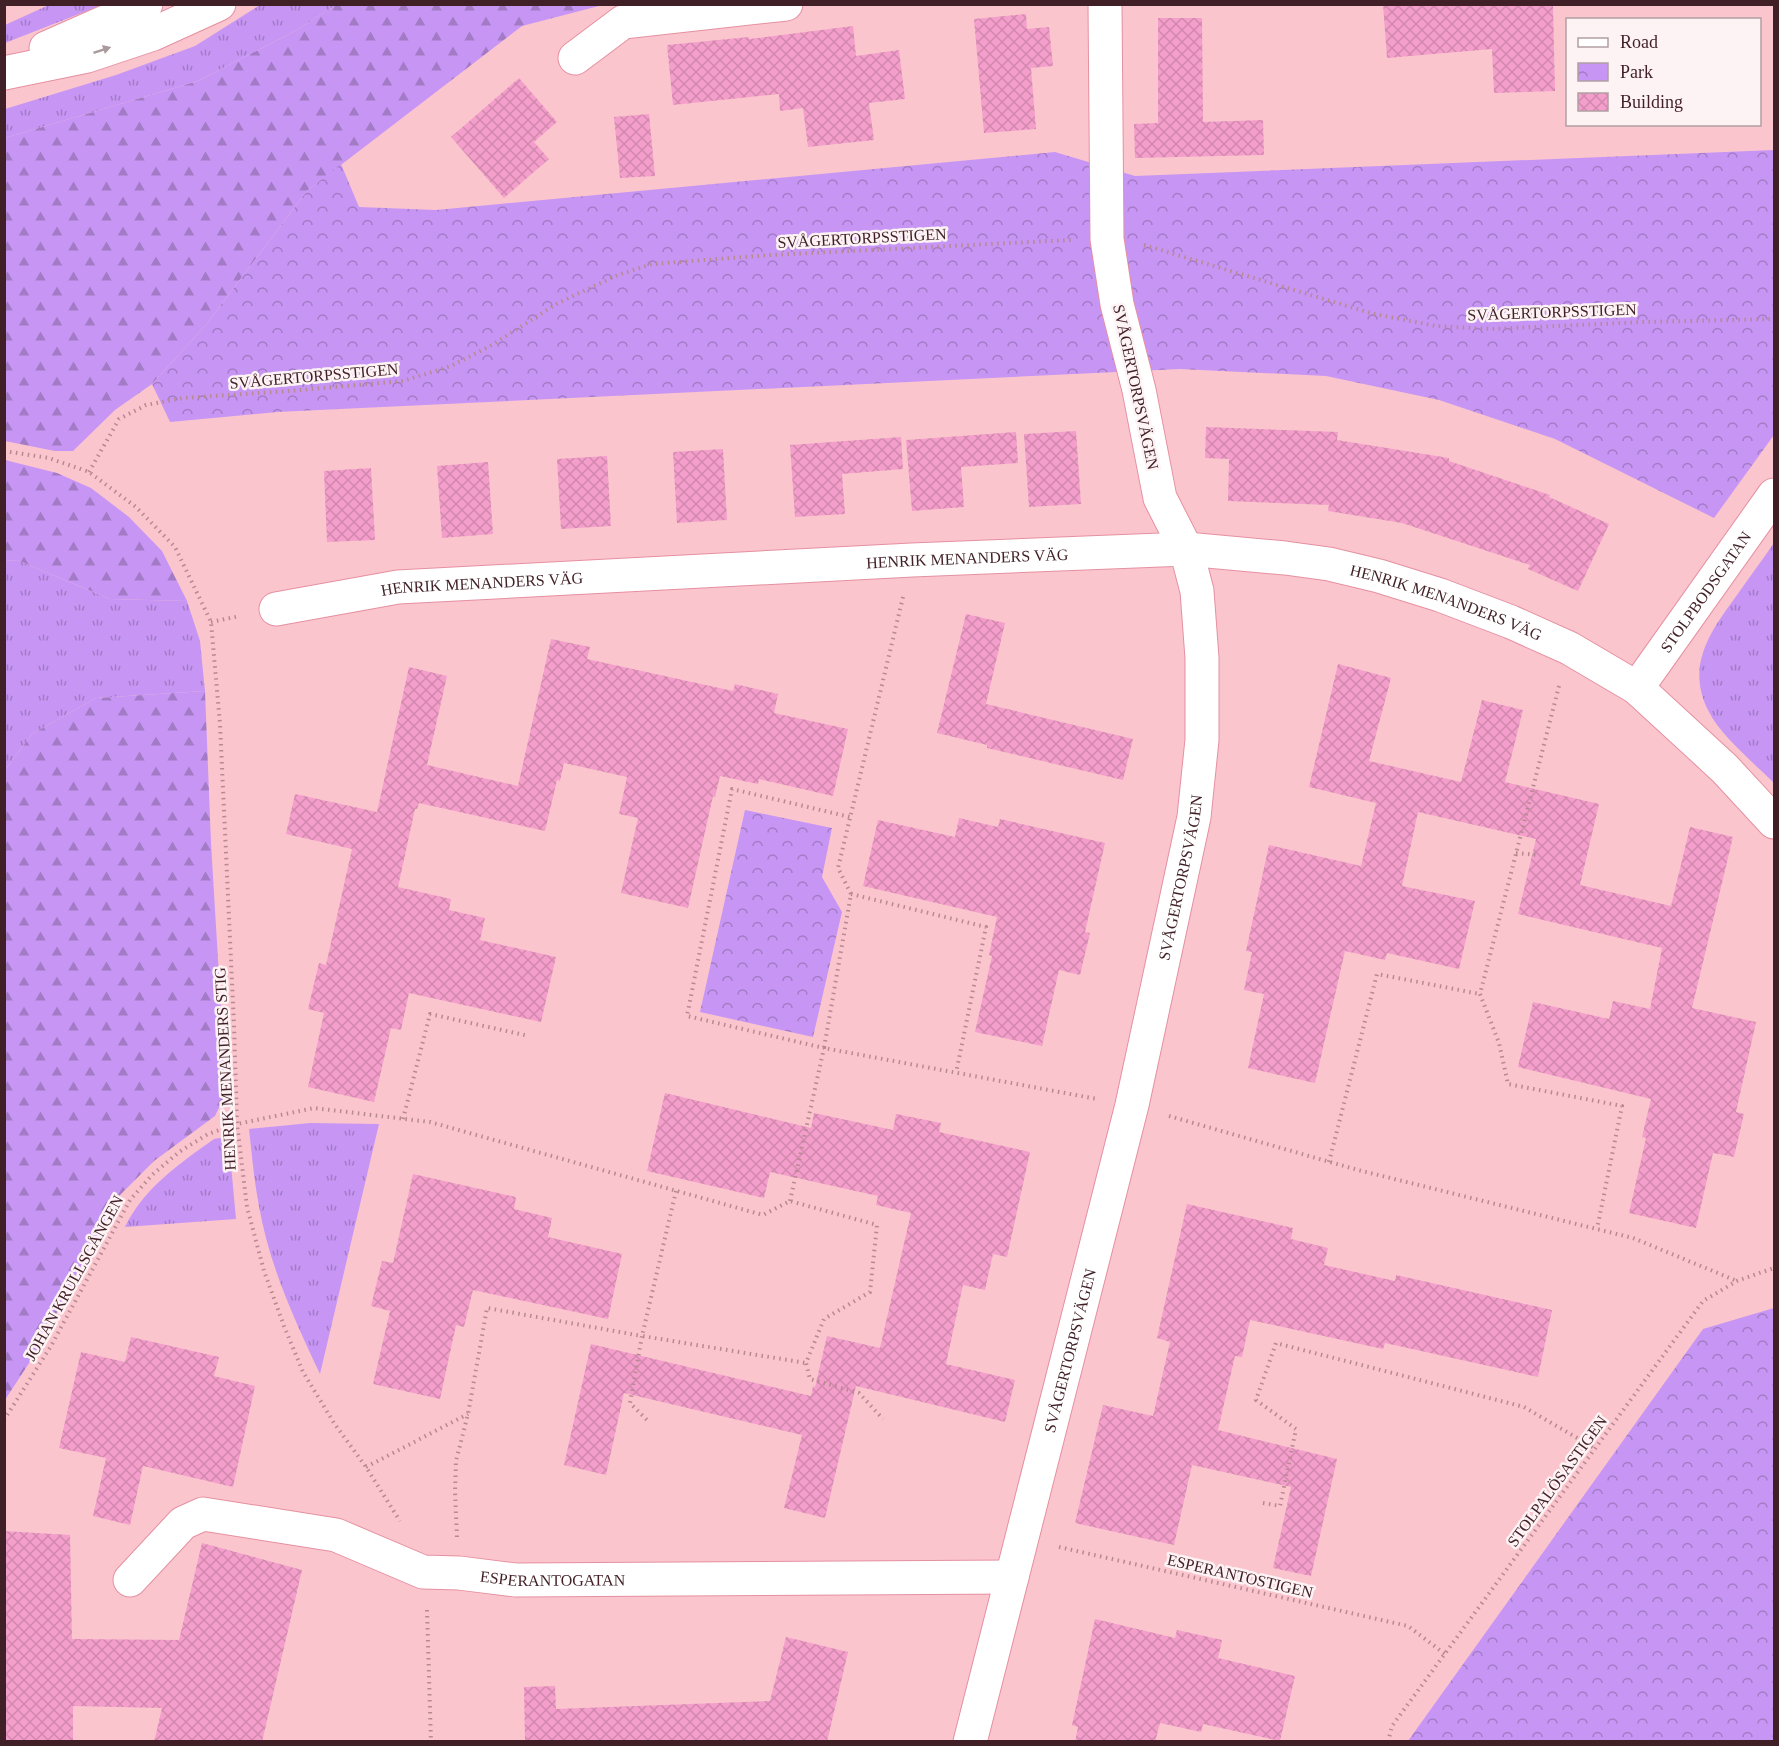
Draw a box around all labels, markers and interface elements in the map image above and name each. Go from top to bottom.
legend [1566,18,1761,126]
text: Road [1620,32,1658,52]
one-way arrow [93,45,111,55]
text: Park [1620,62,1653,82]
text: Building [1620,92,1683,112]
street label: SVÅGERTORPSSTIGEN [777,225,947,251]
street label: SVÅGERTORPSSTIGEN [1467,301,1637,323]
street label: SVÅGERTORPSVÄGEN [1110,303,1162,472]
street label: SVÅGERTORPSSTIGEN [229,360,400,392]
street label: STOLPBODSGATAN [1657,528,1754,656]
street label: HENRIK MENANDERS VÄG [866,545,1069,571]
street label: HENRIK MENANDERS VÄG [1348,561,1545,644]
street label: HENRIK MENANDERS VÄG [380,569,584,598]
street label: SVÅGERTORPSVÄGEN [1155,793,1205,962]
street label: HENRIK MENANDERS STIG [211,966,239,1171]
street label: JOHAN KRULLSGÅNGEN [21,1192,127,1364]
street label: SVÅGERTORPSVÄGEN [1041,1266,1099,1434]
street label: STOLPALÖSASTIGEN [1504,1412,1610,1550]
street label: ESPERANTOSTIGEN [1165,1551,1315,1601]
street label: ESPERANTOGATAN [479,1567,626,1589]

